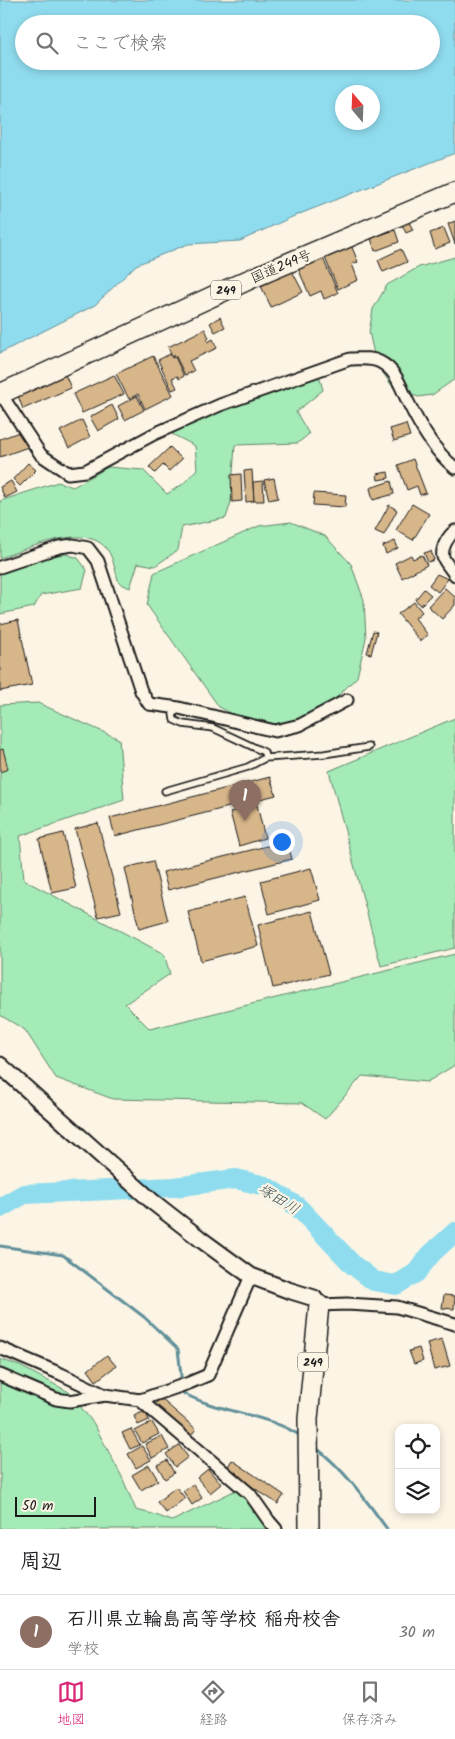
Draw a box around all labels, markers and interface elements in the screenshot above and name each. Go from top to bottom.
search box [15,15,440,70]
icon: search [33,29,61,57]
text: ここで検索 [73,29,168,59]
north arrow [335,85,380,130]
street label: 国道249号 [247,244,315,290]
road number: 249 [211,280,241,300]
pin: 1 [229,780,261,821]
your location [269,829,295,855]
water label: 塚田川 [253,1178,304,1222]
road number: 249 [298,1352,328,1371]
map controls [395,1424,440,1514]
button: locate [395,1424,440,1469]
button: layers [395,1469,440,1514]
scale bar [15,1494,96,1517]
text: 50 m [22,1495,53,1517]
text: 周辺 [20,1546,62,1579]
text: 石川県立輪島高等学校 稲舟校舎 [67,1605,340,1635]
text: 1 [34,1620,38,1645]
text: 30 m [399,1620,435,1645]
text: 学校 [67,1637,99,1662]
tab: 地図 [57,1678,85,1731]
tab: 経路 [199,1678,227,1731]
tab: 保存済み [342,1678,398,1731]

